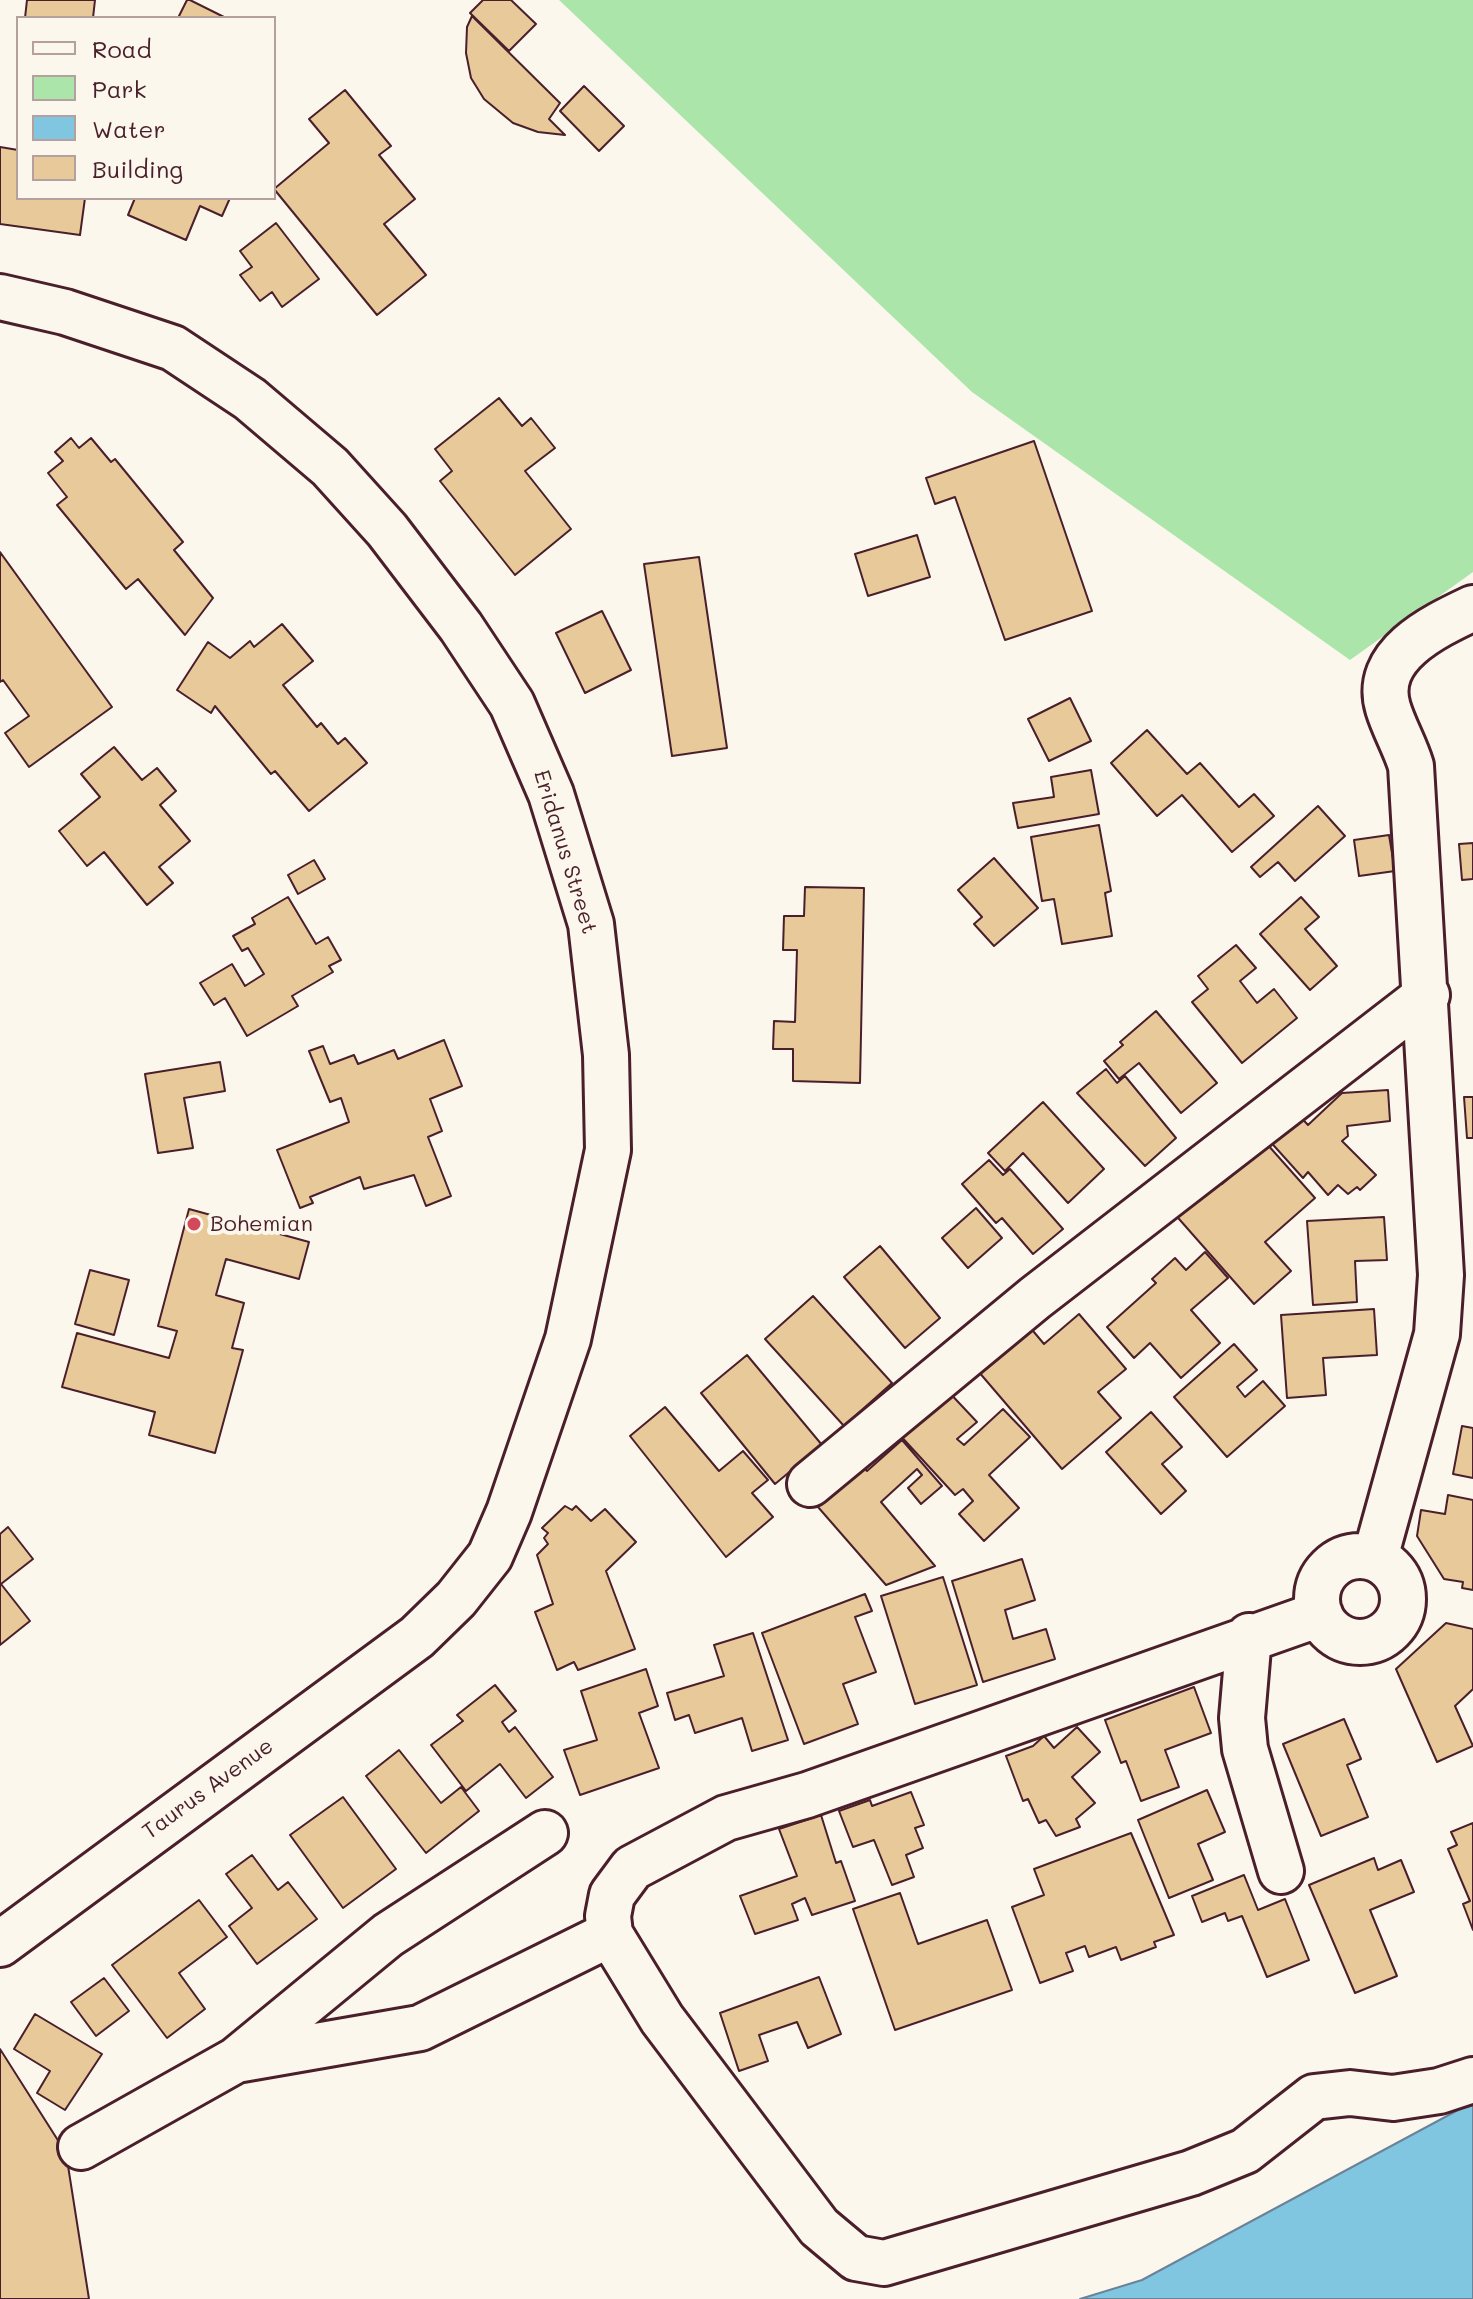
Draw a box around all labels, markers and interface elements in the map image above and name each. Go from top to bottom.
legend [16,16,276,200]
text: Road [92,33,152,64]
text: Park [92,73,146,104]
text: Water [92,113,166,144]
text: Building [92,153,183,184]
street label: Eridanus Street [528,767,602,937]
place label: Bohemian [210,1211,313,1237]
marker: Bohemian [185,1215,203,1233]
street label: Taurus Avenue [138,1733,278,1845]

